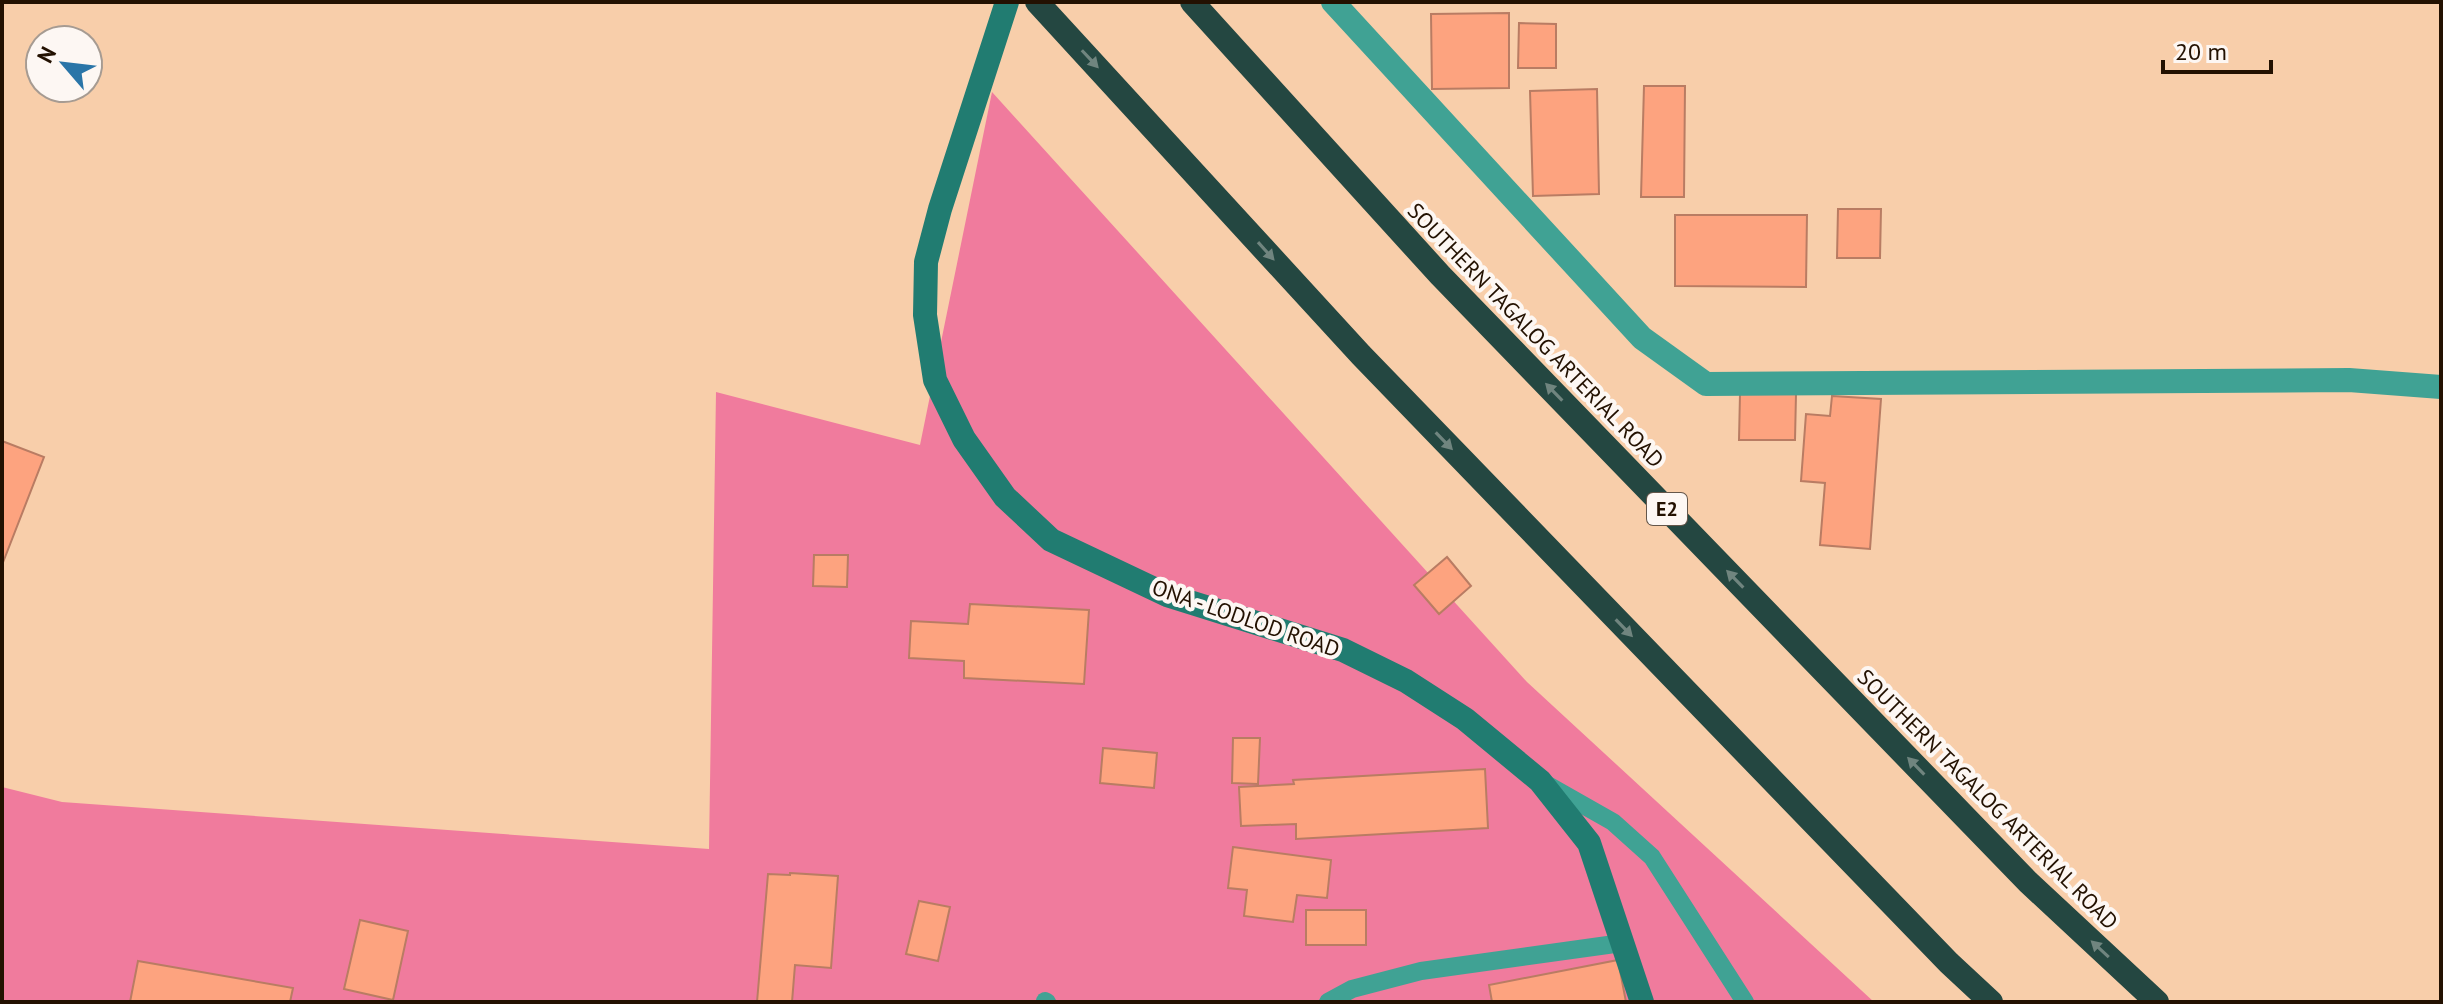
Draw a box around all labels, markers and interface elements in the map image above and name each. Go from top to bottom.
north arrow [24,24,104,104]
scale bar [2163,24,2271,74]
text: 20 m [2175,36,2227,67]
text: N [31,42,62,68]
one-way arrow [1080,50,1098,69]
street label: SOUTHERN TAGALOG ARTERIAL ROAD [1402,197,1670,473]
one-way arrow [1256,241,1274,260]
one-way arrow [1545,383,1563,402]
one-way arrow [1434,431,1452,450]
road number: E2 [1647,493,1687,525]
one-way arrow [1726,570,1744,589]
street label: ONA - LODLOD ROAD [1149,573,1343,663]
one-way arrow [1614,618,1633,637]
street label: SOUTHERN TAGALOG ARTERIAL ROAD [1852,663,2124,935]
one-way arrow [1907,757,1925,776]
one-way arrow [2091,940,2110,958]

